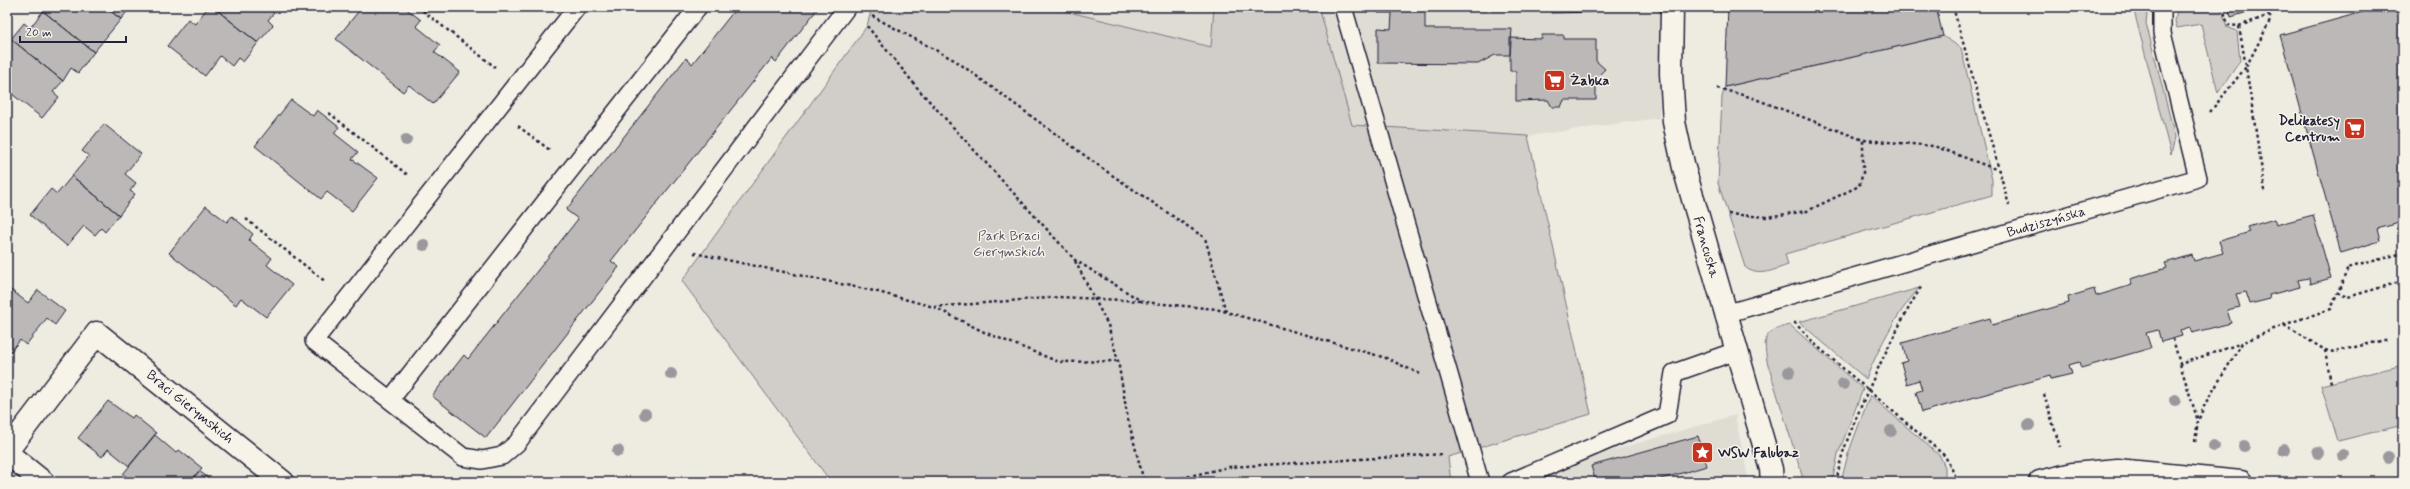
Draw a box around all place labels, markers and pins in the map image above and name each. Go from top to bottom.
supermarket icon: Żabka [1542,68,1568,94]
place label: Żabka [1570,72,1610,90]
place label: Delikatesy Centrum [2278,112,2340,146]
supermarket icon: Delikatesy Centrum [2342,116,2368,142]
place icon: WSW Falubaz [1690,440,1716,466]
place label: WSW Falubaz [1717,444,1799,462]

